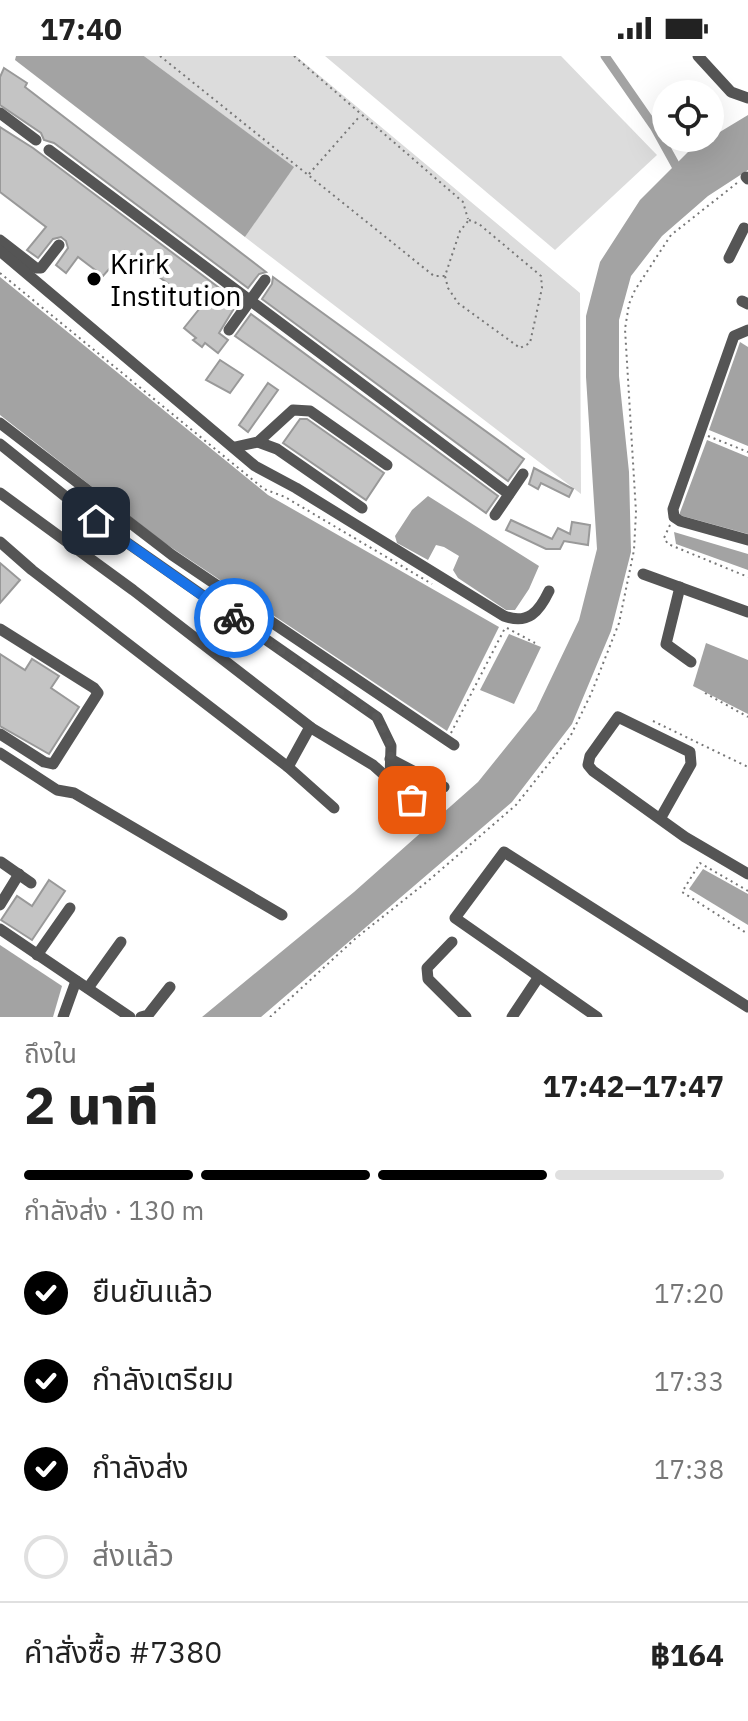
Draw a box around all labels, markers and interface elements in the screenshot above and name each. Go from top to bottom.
text: 17:40 [40,9,122,48]
map controls [652,80,724,152]
button: locate [652,80,724,152]
place label: Krirk Institution [110,245,242,314]
marker: Krirk Institution [85,270,103,288]
pin [62,487,130,555]
icon: home [74,499,118,543]
courier [194,578,274,658]
icon: bike [212,596,256,640]
pin [378,766,446,834]
icon: bag [390,778,434,822]
text: ถึงใน [24,1036,77,1070]
text: 17:42–17:47 [543,1066,724,1105]
text: 2 นาที [24,1071,159,1138]
text: กำลังส่ง · 130 m [24,1193,204,1227]
icon: check [24,1271,68,1315]
text: ยืนยันแล้ว [92,1271,213,1310]
text: 17:20 [654,1276,724,1310]
icon: check [24,1359,68,1403]
text: กำลังเตรียม [92,1359,234,1398]
text: 17:33 [654,1364,724,1398]
icon: check [24,1447,68,1491]
text: กำลังส่ง [92,1447,189,1486]
text: 17:38 [654,1452,724,1486]
text: ส่งแล้ว [92,1535,174,1574]
text: คำสั่งซื้อ #7380 [24,1632,222,1671]
text: ฿164 [650,1635,724,1674]

